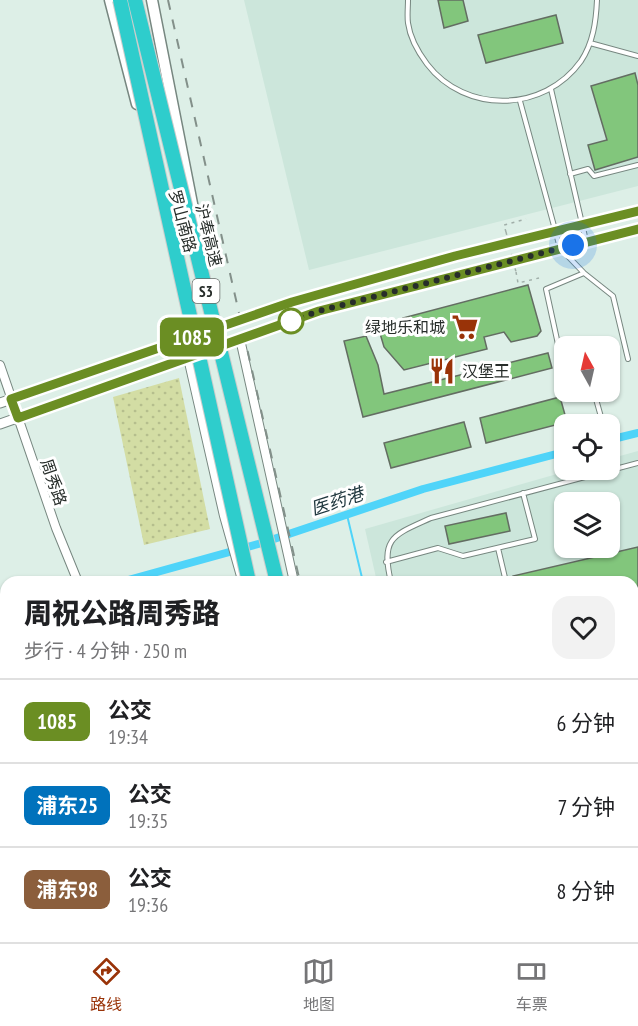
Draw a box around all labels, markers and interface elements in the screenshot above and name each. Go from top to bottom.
street label: 罗山南路 [165,187,201,255]
street label: 沪奉高速 [192,202,226,268]
your location [558,230,588,260]
road number: S3 [192,279,220,303]
unlabelled marker [278,308,304,334]
supermarket icon: 绿地乐和城 [450,312,480,342]
place label: 绿地乐和城 [365,317,445,337]
line badge: 1085 [150,318,234,356]
text: 1085 [172,324,212,351]
north arrow [554,336,620,402]
map controls [554,336,620,558]
restaurant icon: 汉堡王 [427,356,457,386]
place label: 汉堡王 [462,361,510,381]
button: locate [554,414,620,480]
street label: 周秀路 [37,456,71,508]
water label: 医药港 [308,481,369,520]
button: layers [554,492,620,558]
text: 周祝公路周秀路 [24,594,220,631]
button: heart [552,596,615,659]
text: 步行 · 4 分钟 · 250 m [24,638,187,664]
text: 公交 [108,696,152,724]
text: 1085 [37,708,77,735]
text: 6 分钟 [556,709,615,737]
text: 19:34 [108,724,148,750]
text: 公交 [128,780,172,808]
text: 浦东25 [36,792,98,819]
text: 7 分钟 [557,793,615,821]
text: 19:35 [128,808,168,834]
text: 公交 [128,864,172,892]
text: 浦东98 [36,876,98,903]
text: 8 分钟 [556,877,615,905]
text: 19:36 [128,892,168,918]
tab: 路线 [90,955,123,1015]
tab: 地图 [302,955,335,1015]
tab: 车票 [515,955,548,1015]

